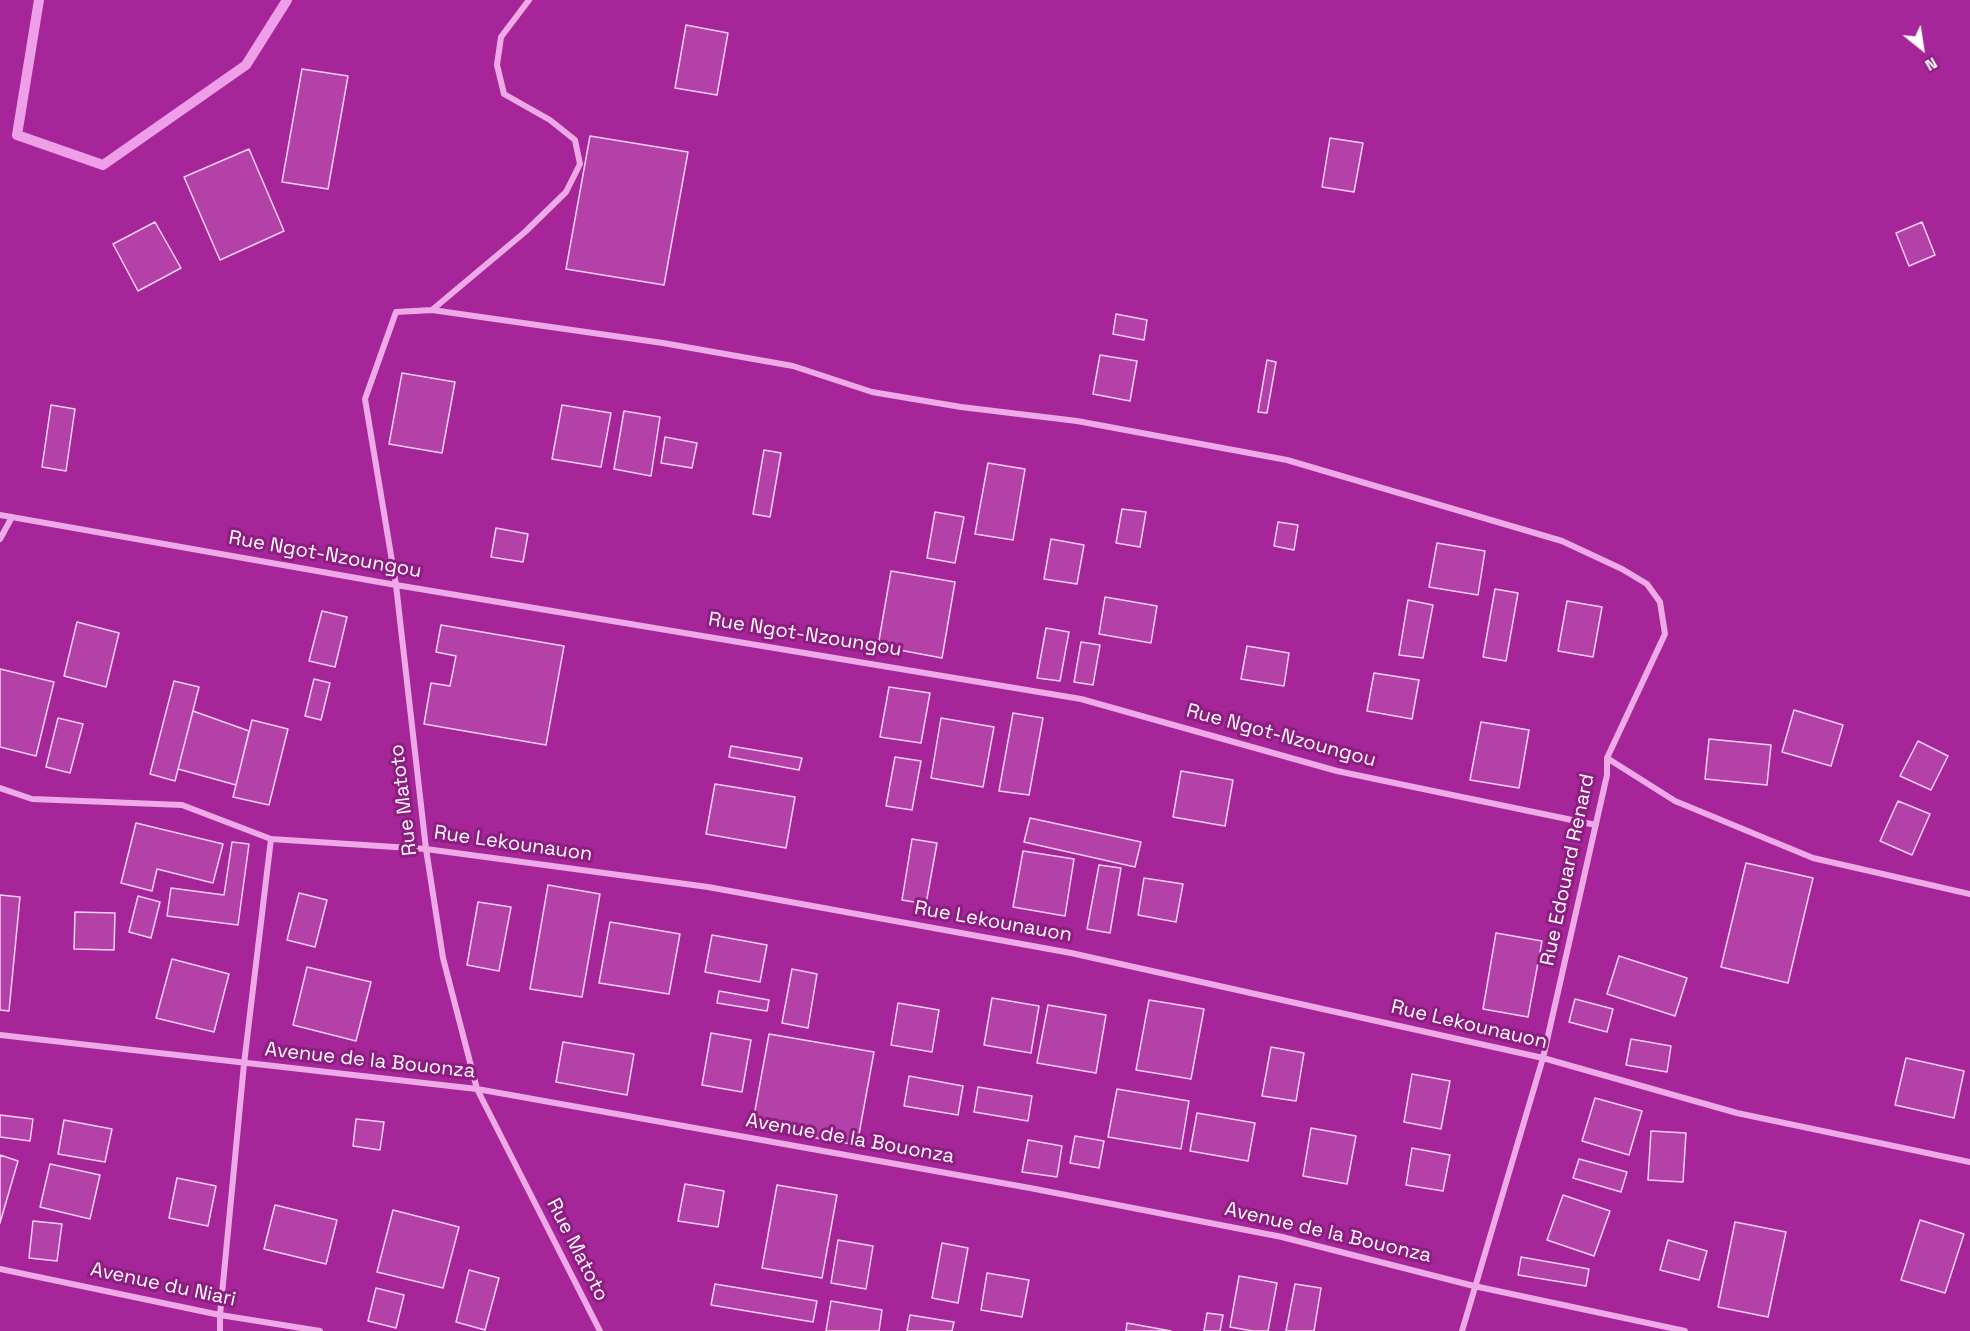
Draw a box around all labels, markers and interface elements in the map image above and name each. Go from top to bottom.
north arrow [1892,18,1952,78]
text: N [1921,52,1941,76]
street label: Rue Ngot-Nzoungou [227,526,423,584]
street label: Rue Ngot-Nzoungou [707,608,903,662]
street label: Rue Ngot-Nzoungou [1183,699,1379,773]
street label: Rue Matoto [385,743,423,857]
street label: Rue Edouard Renard [1536,772,1600,968]
street label: Rue Lekounauon [432,821,594,867]
street label: Rue Lekounauon [912,896,1074,948]
street label: Rue Lekounauon [1388,995,1550,1055]
street label: Avenue de la Bouonza [264,1038,476,1084]
street label: Avenue de la Bouonza [744,1109,956,1169]
street label: Rue Matoto [541,1195,613,1305]
street label: Avenue de la Bouonza [1222,1198,1434,1268]
street label: Avenue du Niari [88,1258,238,1312]

